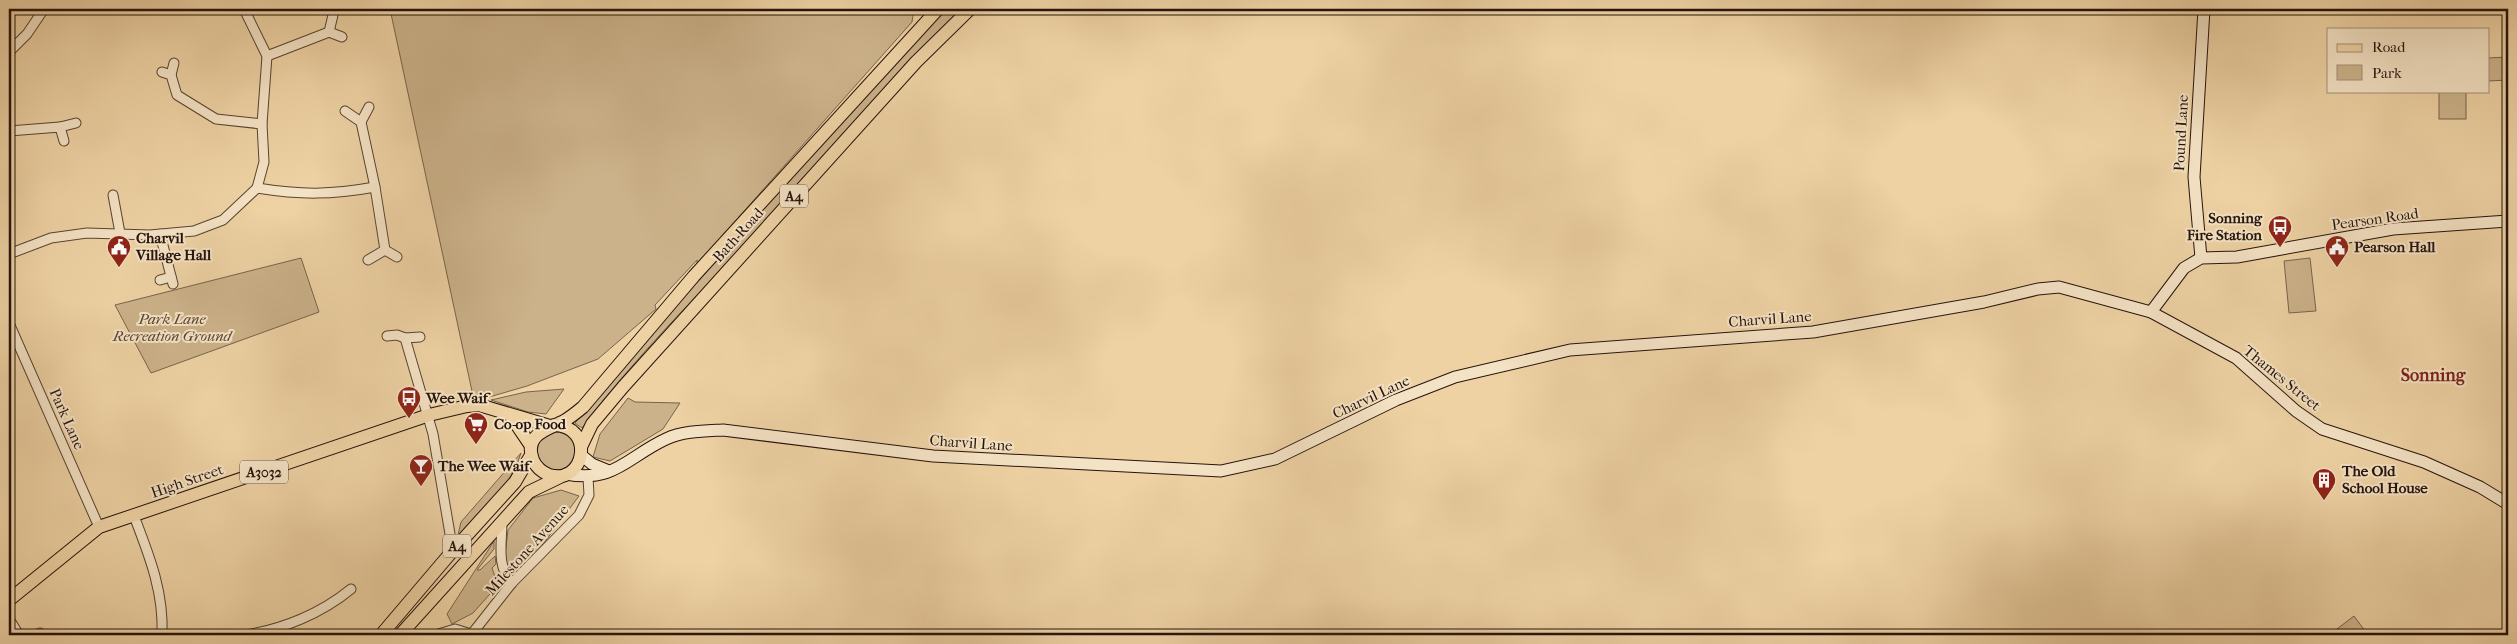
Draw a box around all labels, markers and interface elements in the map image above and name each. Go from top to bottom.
legend [2327,28,2490,92]
text: Road [2372,38,2406,56]
text: Park [2372,64,2402,82]
street label: Pound Lane [2170,94,2192,172]
road number: A4 [780,185,808,208]
street label: Bath Road [709,203,768,266]
street label: Pearson Road [2330,204,2421,234]
place label: Sonning Fire Station [2186,209,2263,244]
bus stop icon: Sonning Fire Station [2267,214,2293,248]
place label: Charvil Village Hall [135,229,212,264]
public building icon: Charvil Village Hall [106,234,132,268]
public building icon: Pearson Hall [2324,234,2350,268]
place label: Pearson Hall [2354,238,2436,256]
street label: Charvil Lane [1728,307,1813,331]
park label: Park Lane Recreation Ground [112,310,234,345]
street label: Thames Street [2240,341,2325,415]
district label: Sonning [2401,365,2467,386]
street label: Charvil Lane [1329,371,1413,423]
bus stop icon: Wee Waif [396,385,422,419]
street label: Park Lane [46,386,89,453]
place label: Wee Waif [425,389,492,407]
supermarket icon: Co-op Food [463,411,489,445]
place label: Co-op Food [494,415,567,433]
street label: Charvil Lane [929,431,1014,455]
bar icon: The Wee Waif [408,453,434,487]
place label: The Wee Waif [437,457,533,475]
street label: High Street [148,460,226,502]
road number: A3032 [240,461,288,484]
place label: The Old School House [2341,462,2428,497]
building icon: The Old School House [2311,467,2337,501]
street label: Milestone Avenue [482,501,573,599]
road number: A4 [443,534,471,558]

